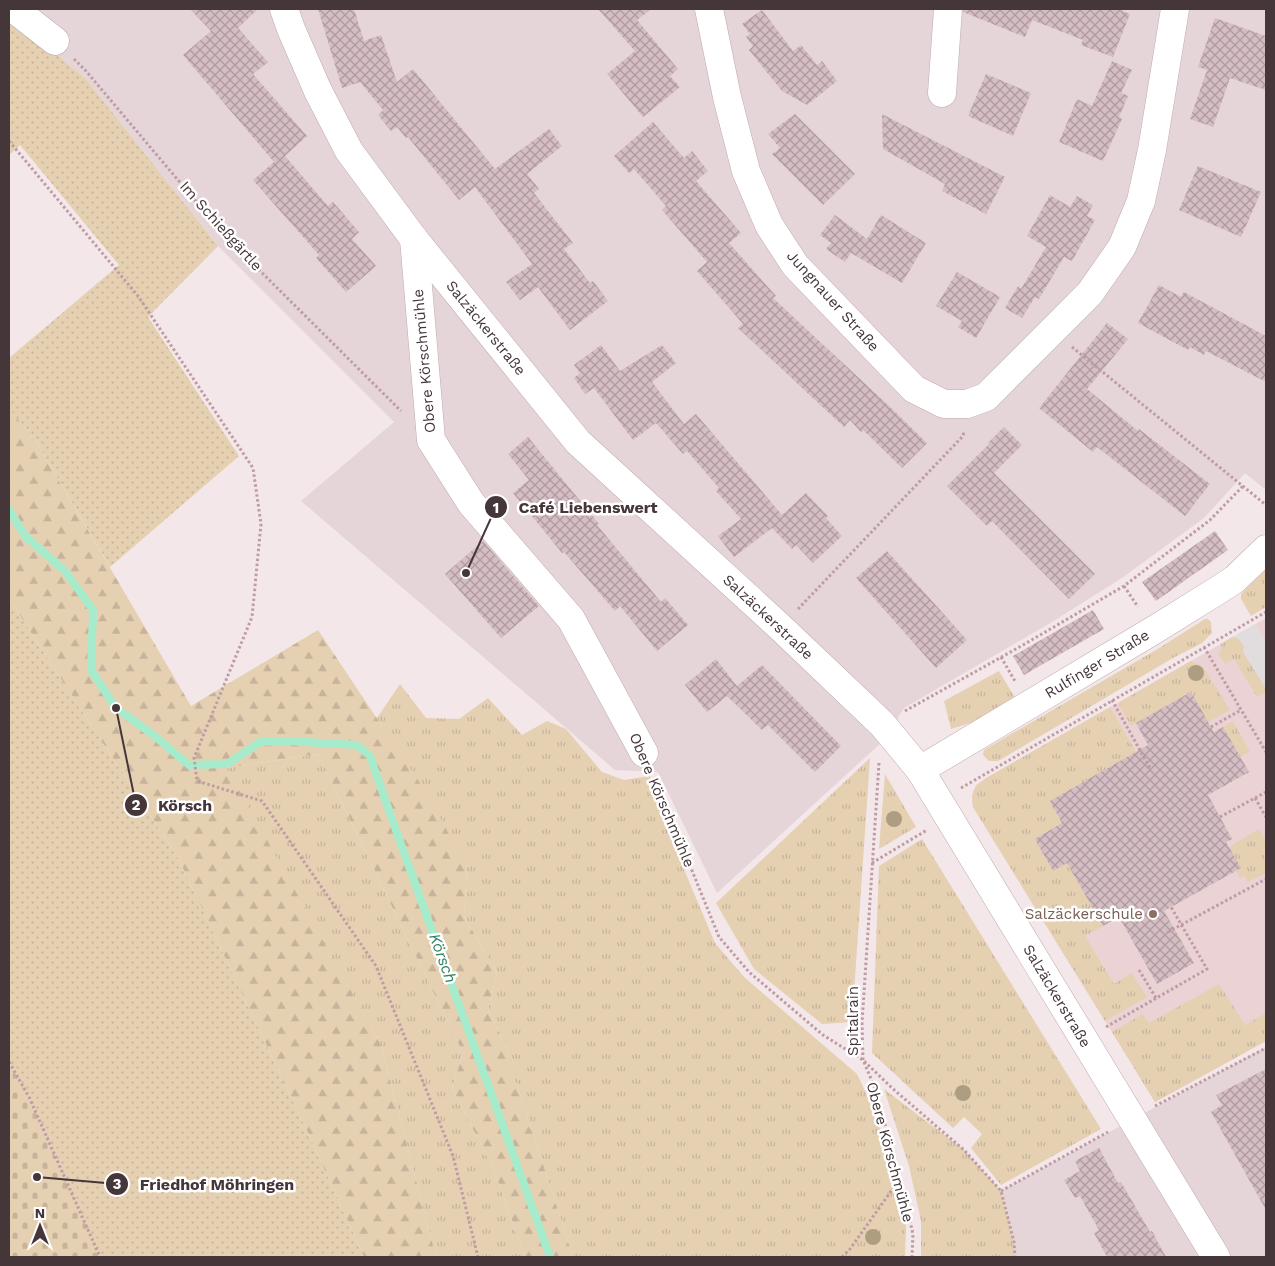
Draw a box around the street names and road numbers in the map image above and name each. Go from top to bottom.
street label: Im Schießgärtle [176,177,266,275]
street label: Jungnauer Straße [783,247,883,355]
street label: Salzäckerstraße [442,277,530,379]
street label: Obere Körschmühle [409,288,439,434]
street label: Salzäckerstraße [719,571,817,663]
street label: Rulfinger Straße [1042,626,1152,702]
street label: Obere Körschmühle [625,730,699,870]
street label: Salzäckerstraße [1019,941,1095,1051]
street label: Spitalrain [844,986,862,1056]
street label: Obere Körschmühle [863,1080,917,1224]

